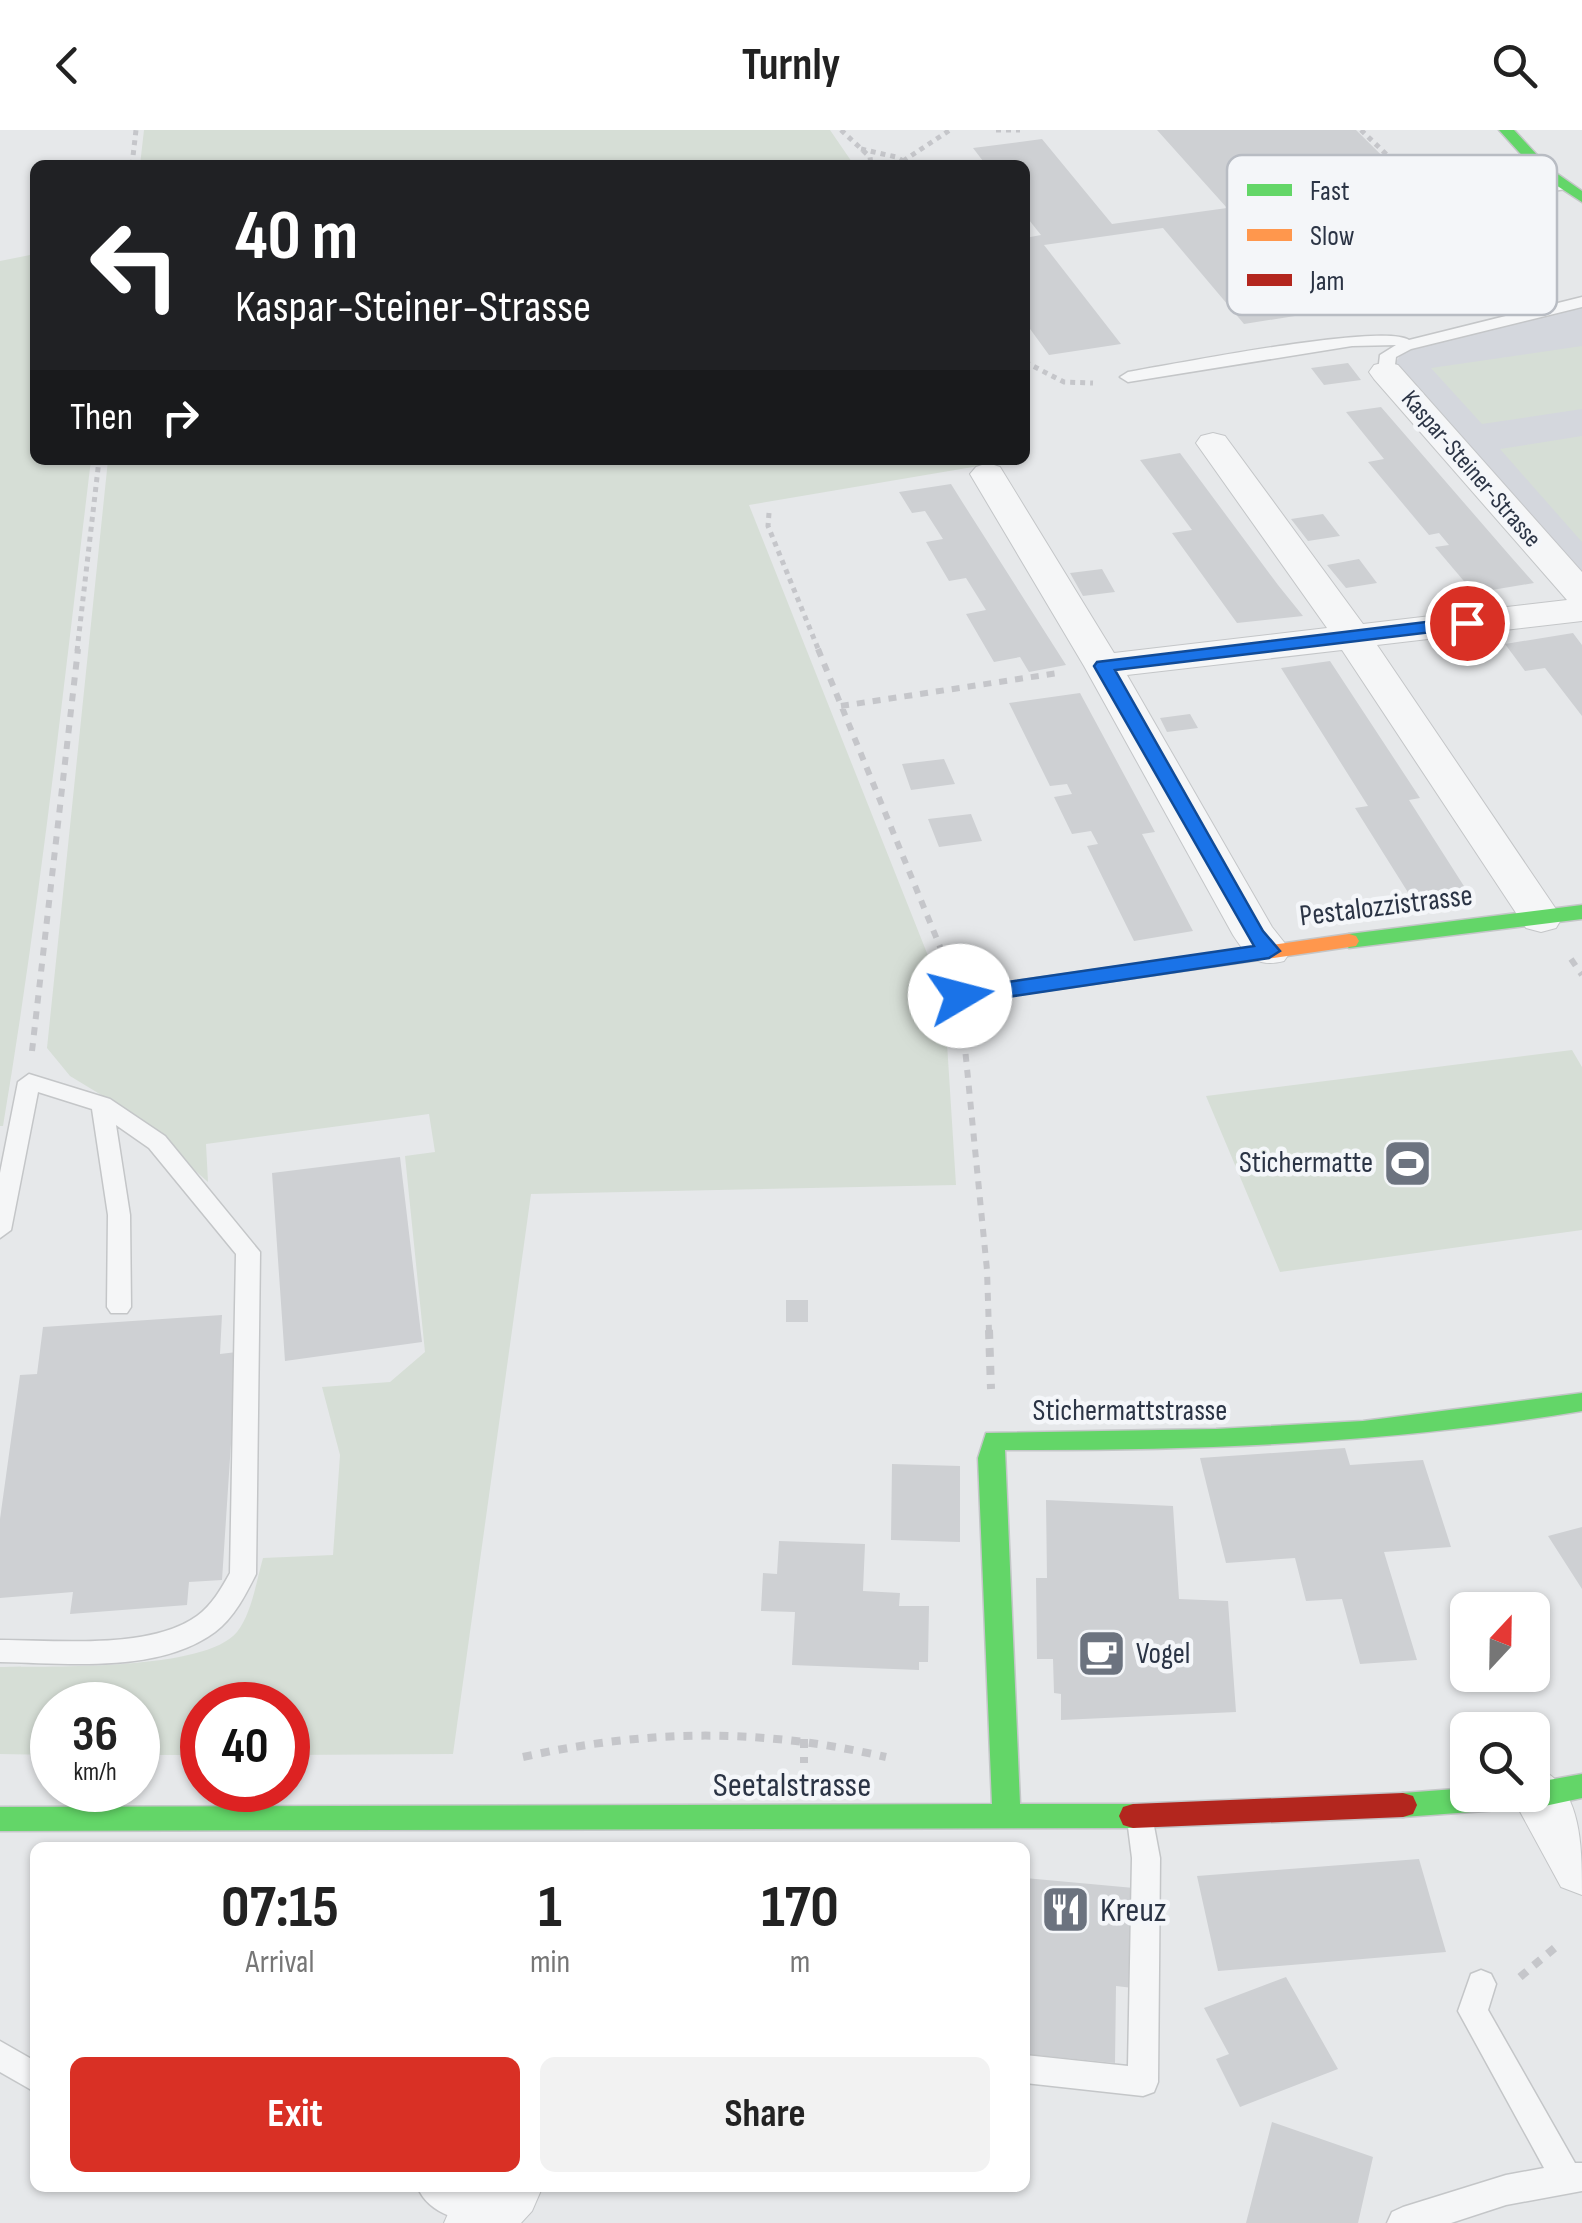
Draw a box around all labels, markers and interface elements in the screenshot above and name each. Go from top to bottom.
icon: back [40,38,95,93]
text: Turnly [742,38,840,93]
icon: search [1487,38,1542,93]
legend [1227,155,1557,315]
text: Fast [1310,175,1349,208]
text: 40 m [235,195,358,279]
icon: left [70,200,200,330]
text: Slow [1310,220,1355,253]
text: Jam [1309,265,1345,298]
text: Kaspar-Steiner-Strasse [235,280,591,335]
street label: Kaspar-Steiner-Strasse [1394,384,1548,554]
icon: right [153,390,208,445]
text: Then [70,395,133,440]
pin [1425,581,1510,666]
icon: arrive [1440,596,1495,651]
street label: Pestalozzistrasse [1298,878,1474,934]
position arrow [908,944,1012,1048]
sports icon: Stichermatte [1382,1137,1434,1189]
place label: Stichermatte [1239,1145,1373,1181]
street label: Stichermattstrasse [1033,1393,1227,1429]
north arrow [1450,1592,1550,1692]
map controls [1450,1592,1550,1812]
cafe icon: Vogel [1075,1628,1127,1680]
place label: Vogel [1136,1636,1190,1672]
speed limit sign: 40 [180,1682,310,1812]
text: 36 [72,1705,118,1765]
button: search [1450,1712,1550,1812]
text: km/h [73,1757,117,1788]
street label: Seetalstrasse [713,1764,871,1807]
text: 07:15 [221,1872,339,1944]
text: 1 [538,1872,562,1944]
text: 170 [761,1872,839,1944]
restaurant icon: Kreuz [1039,1884,1091,1936]
place label: Kreuz [1100,1889,1166,1932]
text: Arrival [246,1943,314,1982]
text: min [530,1943,570,1982]
text: m [790,1943,810,1982]
button: Exit [70,2057,520,2172]
button: Share [540,2057,990,2172]

